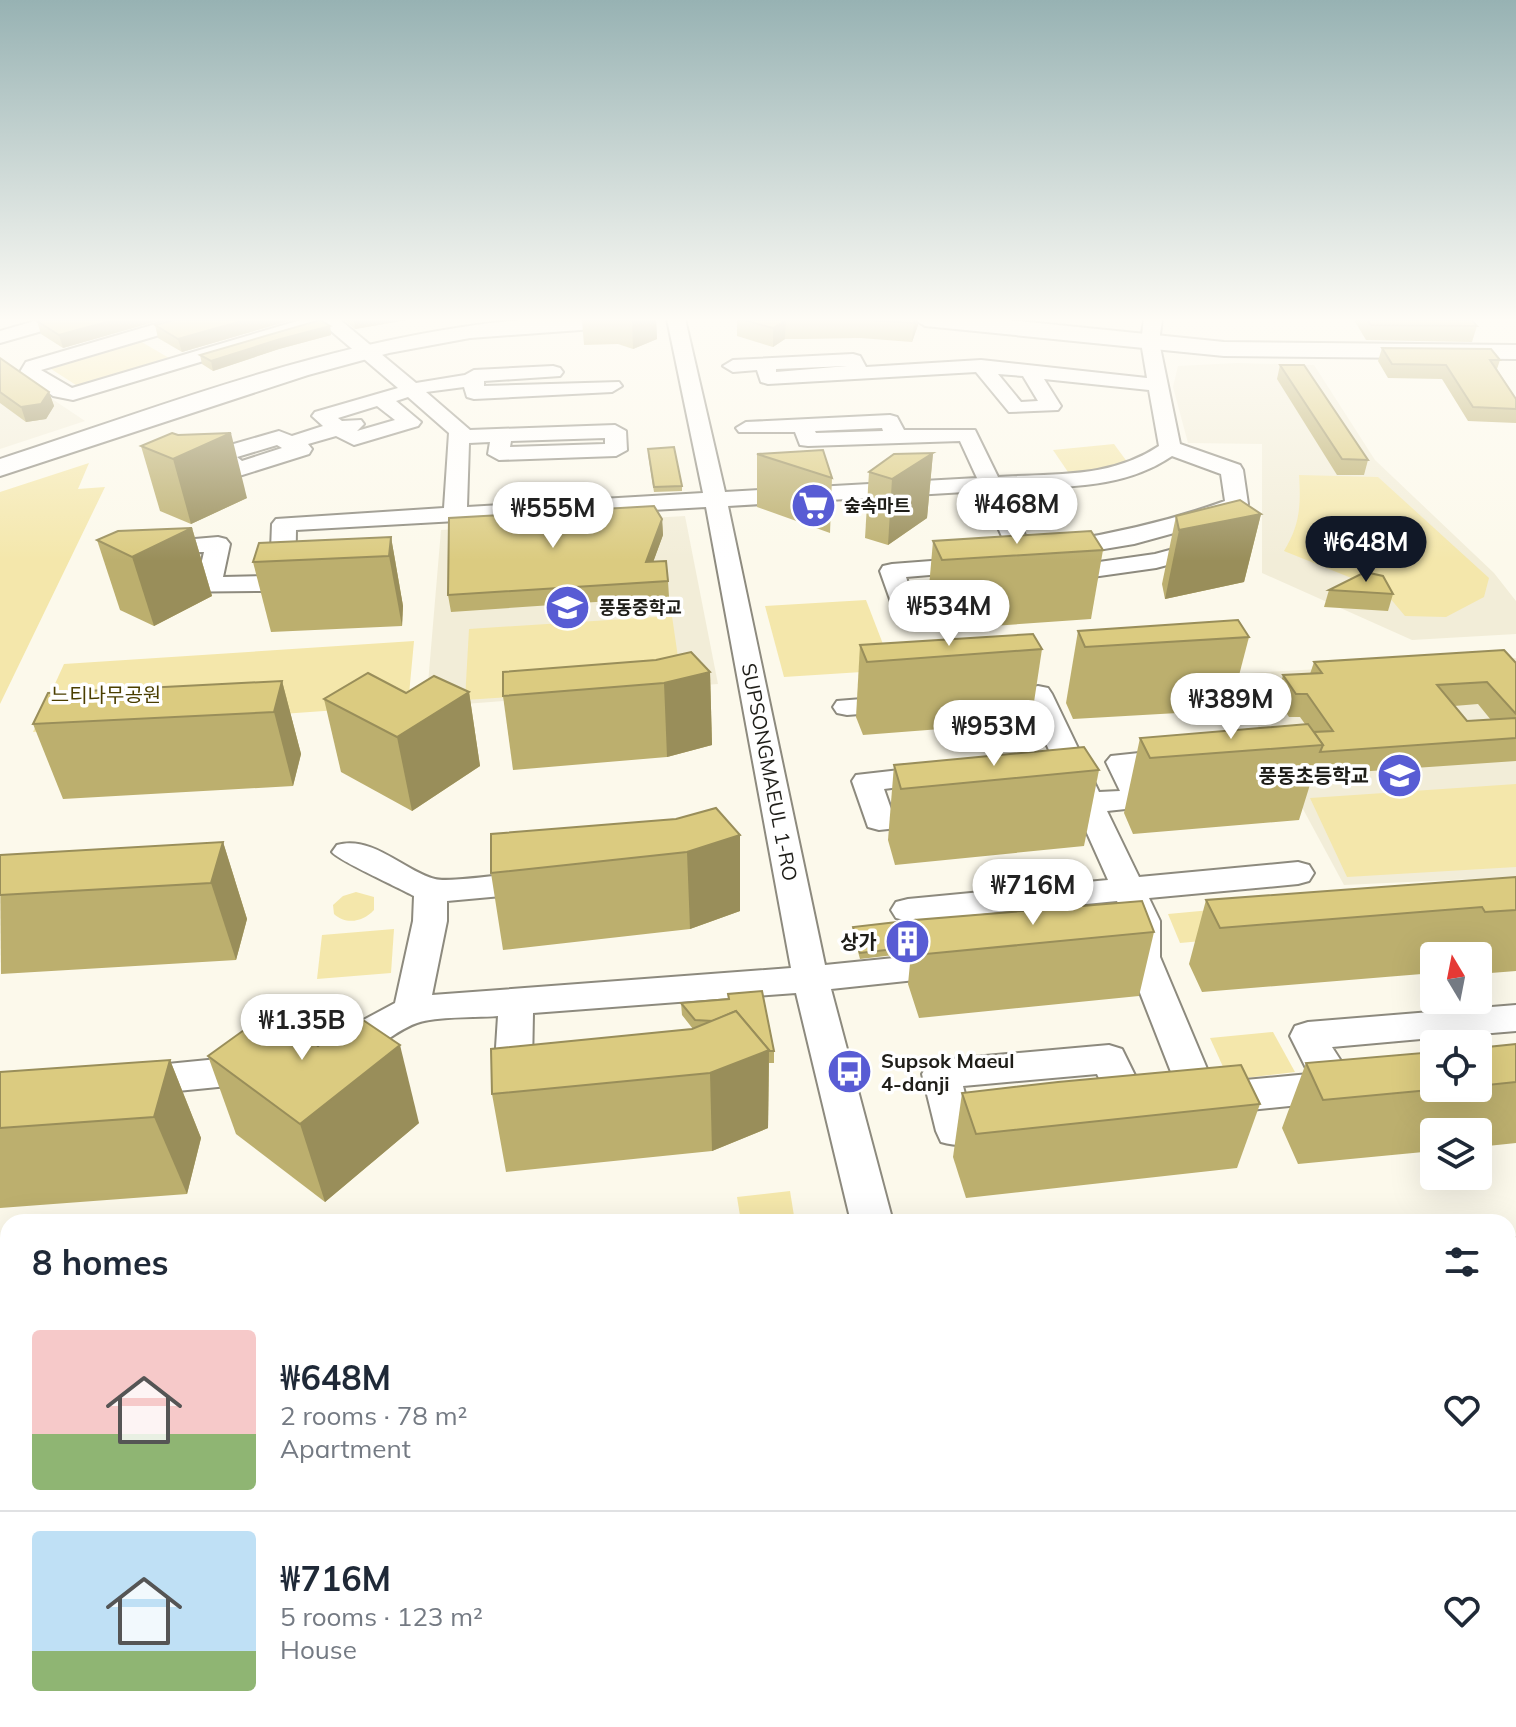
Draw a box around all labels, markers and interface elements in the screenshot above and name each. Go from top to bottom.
pin: ₩468M [961,478,1073,546]
supermarket icon: 숲속마트 [789,481,837,529]
pin: ₩555M [497,482,609,550]
text: ₩468M [974,487,1060,520]
text: ₩555M [510,491,596,524]
place label: 숲속마트 [844,494,910,517]
pin: ₩648M [1310,516,1422,584]
text: ₩648M [1323,525,1409,558]
pin: ₩534M [893,580,1005,648]
school or university icon: 풍동중학교 [544,583,592,631]
text: ₩534M [906,589,992,622]
place label: 풍동중학교 [599,596,682,619]
street label: SUPSONGMAEUL 1-RO [737,661,803,883]
pin: ₩389M [1175,673,1287,741]
park label: 느티나무공원 [51,682,161,707]
text: ₩389M [1188,682,1274,715]
pin: ₩953M [938,700,1050,768]
text: ₩953M [951,709,1037,742]
school or university icon: 풍동초등학교 [1376,751,1424,799]
place label: 풍동초등학교 [1259,763,1369,788]
pin: ₩716M [977,859,1089,927]
text: ₩716M [990,868,1076,901]
building icon: 상가 [884,917,932,965]
place label: 상가 [840,929,877,954]
north arrow [1420,942,1492,1014]
map controls [1420,942,1492,1190]
pin: ₩1.35B [237,994,367,1062]
text: ₩1.35B [259,1003,345,1036]
button: locate [1420,1030,1492,1102]
bus stop icon: Supsok Maeul 4-danji [826,1048,874,1096]
place label: Supsok Maeul 4-danji [881,1048,1015,1096]
button: layers [1420,1118,1492,1190]
icon: filters [1440,1240,1484,1284]
text: 8 homes [32,1241,169,1284]
text: ₩648M [280,1356,391,1399]
icon: home [96,1362,192,1458]
icon: heart [1440,1388,1484,1432]
text: 2 rooms · 78 m² [280,1399,467,1432]
text: Apartment [280,1432,411,1465]
text: ₩716M [280,1557,391,1600]
icon: home [96,1563,192,1659]
icon: heart [1440,1589,1484,1633]
text: 5 rooms · 123 m² [280,1600,483,1633]
text: House [280,1633,357,1666]

